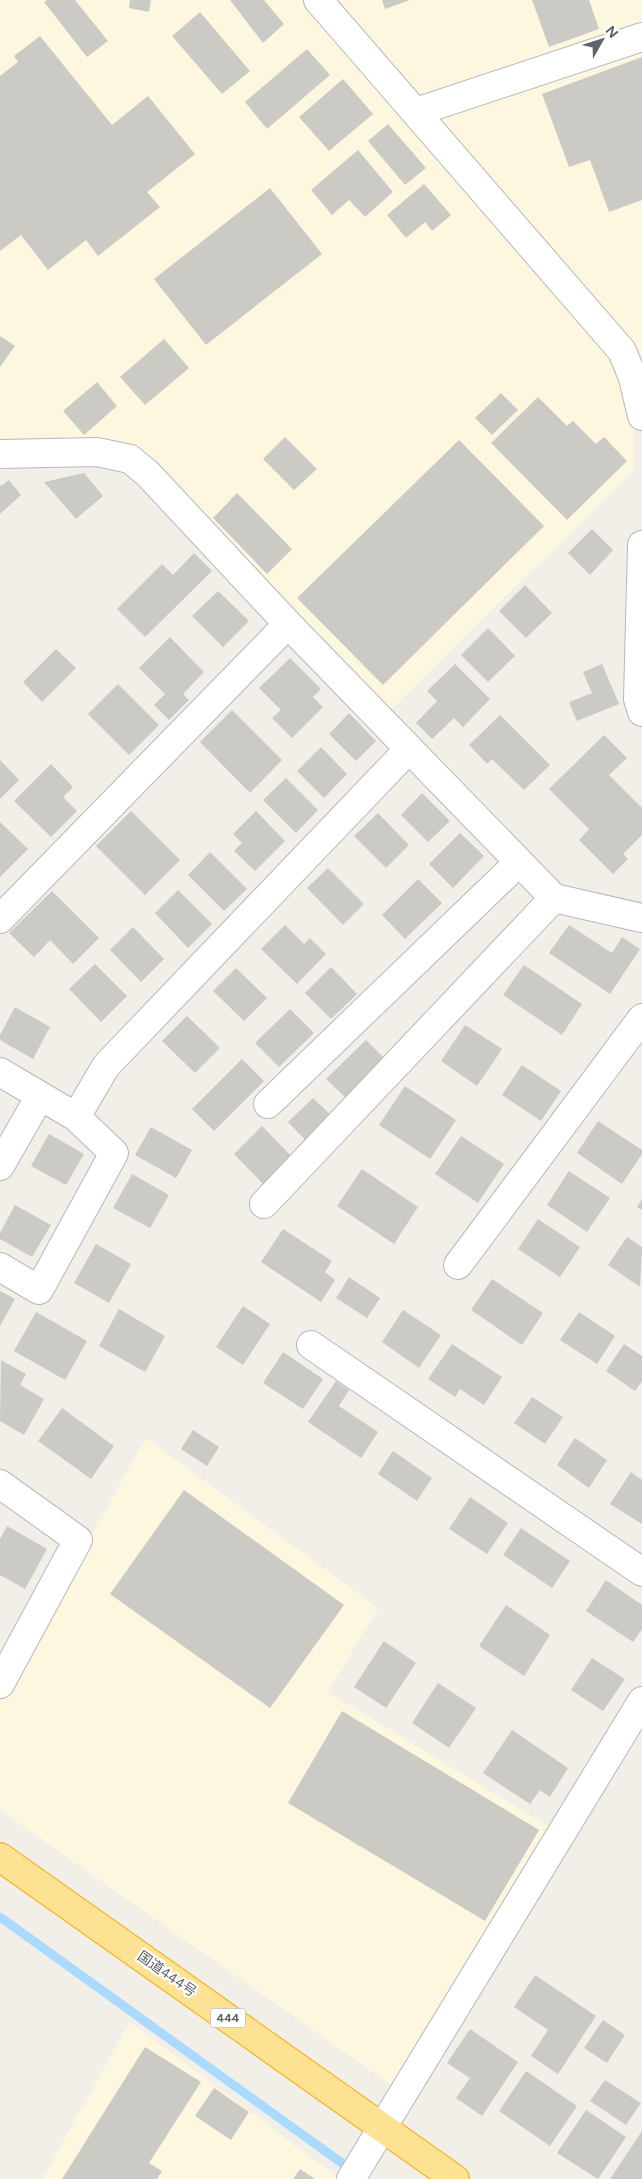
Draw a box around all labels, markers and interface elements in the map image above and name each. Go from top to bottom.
north arrow [577,15,627,65]
text: N [602,23,622,42]
street label: 国道444号 [134,1948,200,2000]
road number: 444 [210,2009,246,2028]

